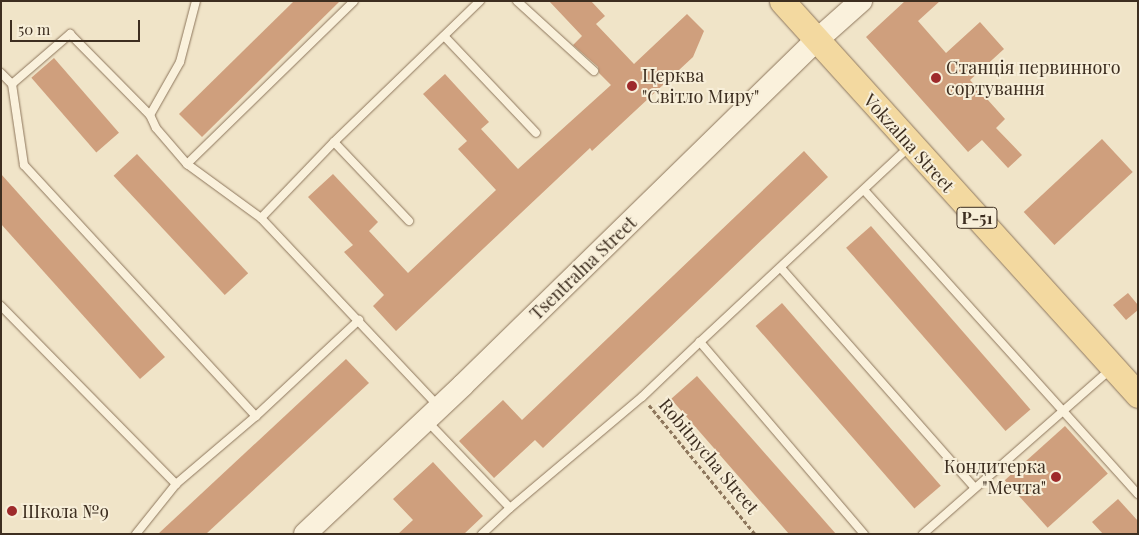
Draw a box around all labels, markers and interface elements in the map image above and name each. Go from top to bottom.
scale bar [12,10,142,42]
text: 50 m [18,19,50,39]
place label: Станція первинного сортування [946,57,1121,100]
place label: Церква "Світло Миру" [642,65,759,108]
marker: Станція первинного сортування [930,72,942,84]
marker: Церква "Світло Миру" [626,80,638,92]
street label: Vokzalna Street [859,89,959,197]
road number: Р-51 [956,204,998,232]
street label: Tsentralna Street [525,212,641,324]
street label: Robitnycha Street [654,394,764,518]
place label: Кондитерка "Мечта" [944,456,1046,498]
marker: Кондитерка "Мечта" [1050,471,1062,483]
place label: Школа №9 [22,500,109,522]
marker: Школа №9 [6,505,18,517]

